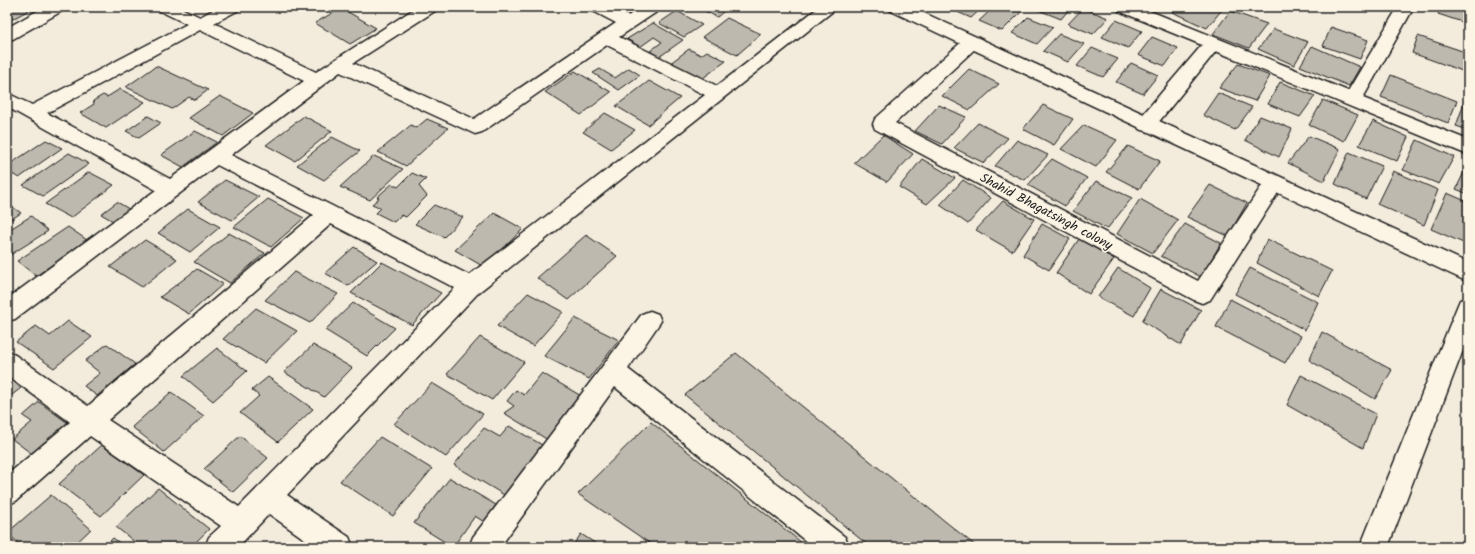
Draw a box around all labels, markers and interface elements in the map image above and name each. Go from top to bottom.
street label: Shahid Bhagatsingh colony [976,168,1117,256]

